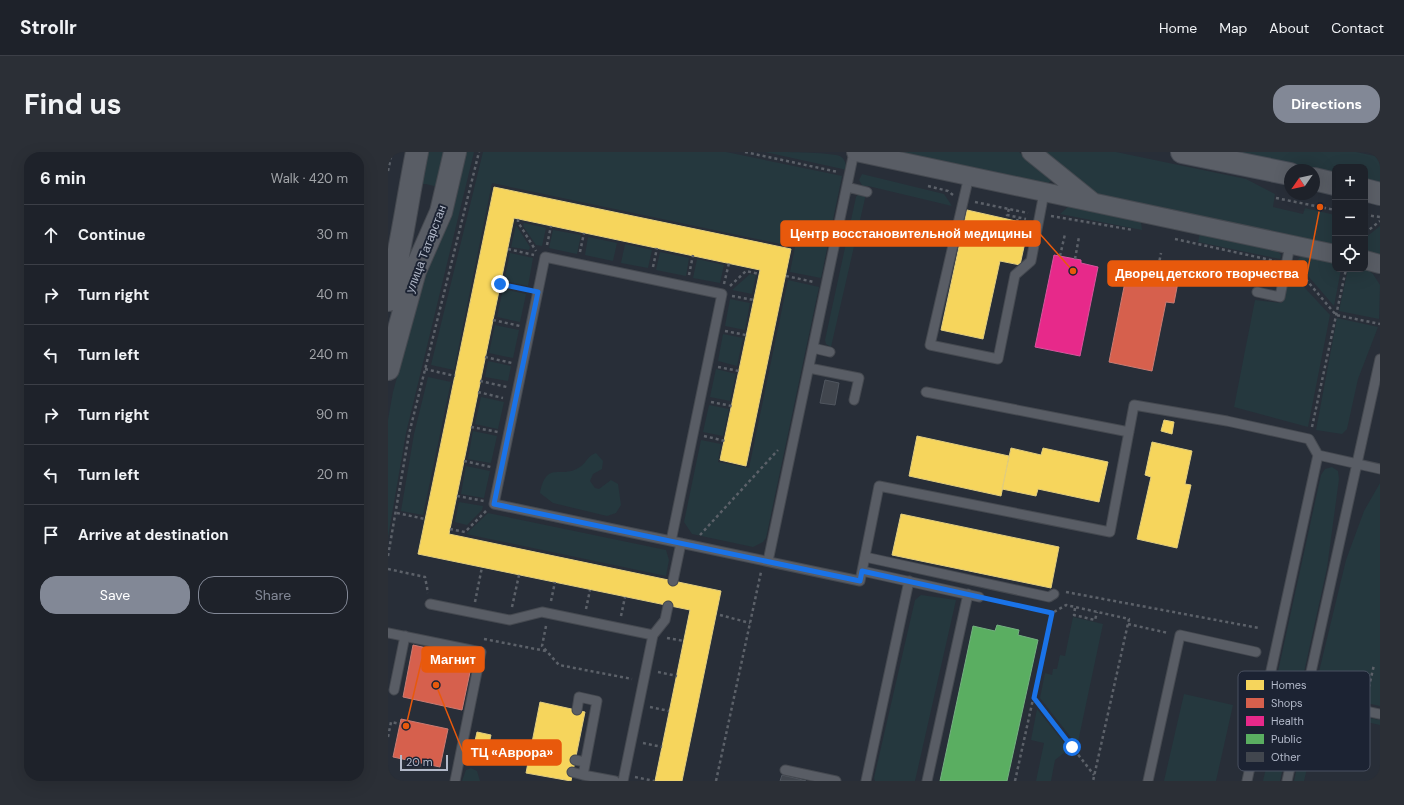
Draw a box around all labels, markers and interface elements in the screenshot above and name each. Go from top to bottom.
text: Strollr [20,15,77,40]
text: Home [1159,19,1197,37]
text: Map [1219,19,1247,37]
text: About [1269,19,1309,37]
text: Contact [1331,19,1384,37]
button: Directions [1273,85,1380,123]
text: Find us [24,86,122,123]
north arrow [1284,164,1320,200]
map controls [1332,164,1368,272]
button: + [1332,164,1368,200]
text: 6 min [40,167,86,189]
text: Walk · 420 m [271,170,348,187]
button: − [1332,200,1368,236]
street label: улица Татарстан [402,203,450,295]
callout: Центр восстановительной медицины [781,221,1040,246]
icon: ahead [40,224,62,246]
text: Continue [78,225,146,245]
text: Центр восстановительной медицины [790,225,1032,242]
text: 30 m [316,226,348,243]
button: locate [1332,236,1368,272]
callout: Дворец детского творчества [1108,261,1307,286]
text: Дворец детского творчества [1115,265,1300,282]
route end [491,275,509,293]
icon: right [40,284,62,306]
text: Turn right [78,285,149,305]
text: 40 m [316,286,348,303]
icon: left [40,344,62,366]
text: Turn left [78,345,139,365]
text: 240 m [309,346,348,363]
icon: right [40,404,62,426]
text: Turn right [78,405,149,425]
text: 90 m [316,406,348,423]
icon: left [40,464,62,486]
text: Turn left [78,465,139,485]
text: 20 m [317,466,348,483]
icon: arrive [40,524,62,546]
text: Arrive at destination [78,525,229,545]
button: Save [40,576,190,614]
button: Share [198,576,348,614]
callout: Магнит [422,647,484,672]
text: Магнит [430,651,476,668]
legend [1238,671,1370,771]
text: Homes [1271,678,1307,692]
text: Shops [1271,696,1303,710]
text: Health [1271,714,1304,728]
text: Public [1271,732,1302,746]
route start [1063,738,1081,756]
callout: ТЦ «Аврора» [463,740,561,765]
text: ТЦ «Аврора» [471,744,553,761]
text: Other [1271,750,1300,764]
scale bar [400,753,448,772]
text: 20 m [406,755,432,769]

